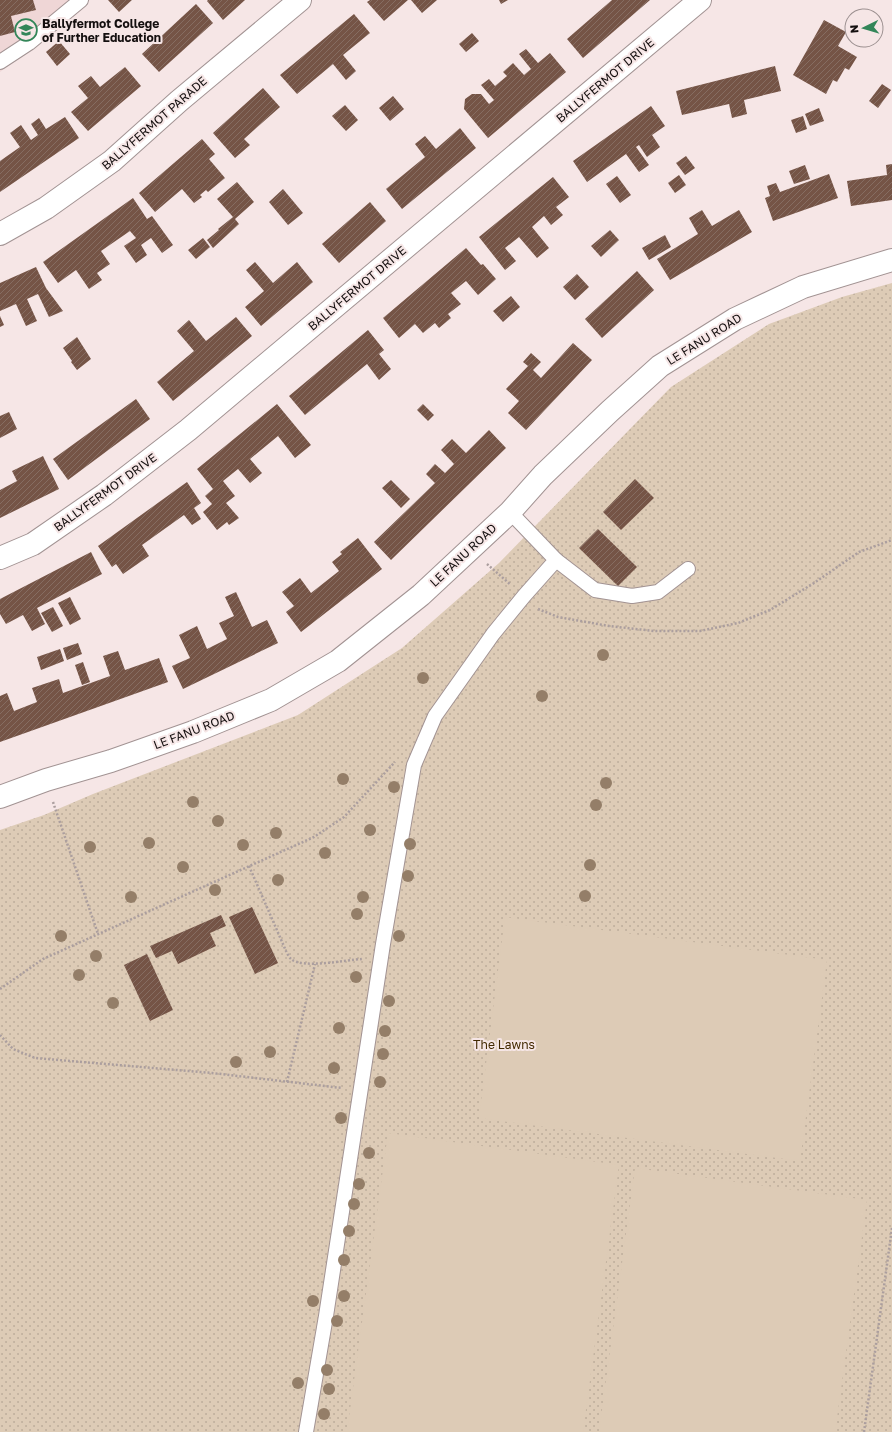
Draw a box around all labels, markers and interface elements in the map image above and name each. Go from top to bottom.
north arrow [844,8,884,48]
place label: Ballyfermot College of Further Education [42,16,161,45]
school or university icon: Ballyfermot College of Further Education [13,17,39,43]
text: N [847,24,860,34]
street label: BALLYFERMOT DRIVE [553,35,657,125]
street label: BALLYFERMOT PARADE [98,73,210,173]
street label: BALLYFERMOT DRIVE [305,243,409,333]
street label: LE FANU ROAD [664,310,744,368]
street label: BALLYFERMOT DRIVE [51,450,159,534]
street label: LE FANU ROAD [427,520,499,590]
street label: LE FANU ROAD [151,708,237,752]
park label: The Lawns [473,1037,535,1052]

